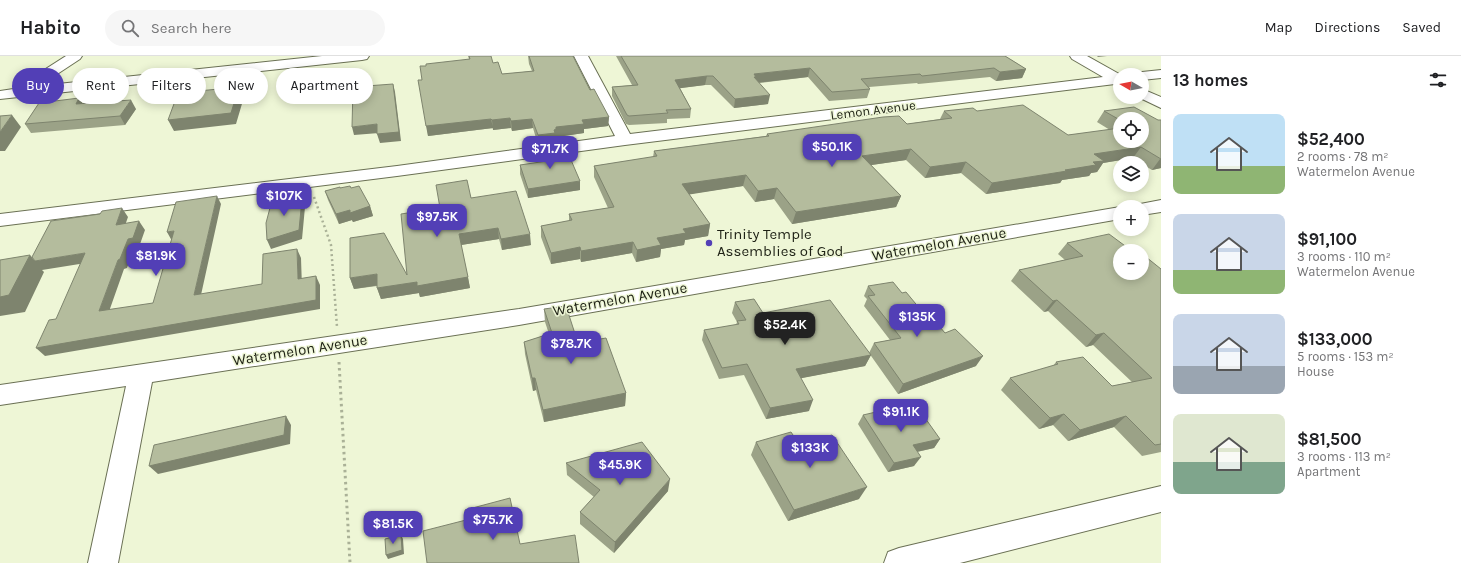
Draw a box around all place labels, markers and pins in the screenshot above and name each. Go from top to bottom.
pin: $50.1K [799,134,865,168]
pin: $71.7K [517,136,583,170]
pin: $107K [256,183,312,217]
pin: $97.5K [404,204,470,238]
place label: Trinity Temple Assemblies of God [717,225,843,260]
marker: Trinity Temple Assemblies of God [704,238,714,248]
pin: $81.9K [123,243,189,277]
pin: $135K [889,304,945,338]
pin: $52.4K [752,312,818,346]
pin: $78.7K [538,331,604,365]
pin: $91.1K [868,399,934,433]
pin: $133K [782,435,838,469]
pin: $45.9K [587,452,653,486]
pin: $75.7K [460,507,526,541]
pin: $81.5K [360,511,426,545]

